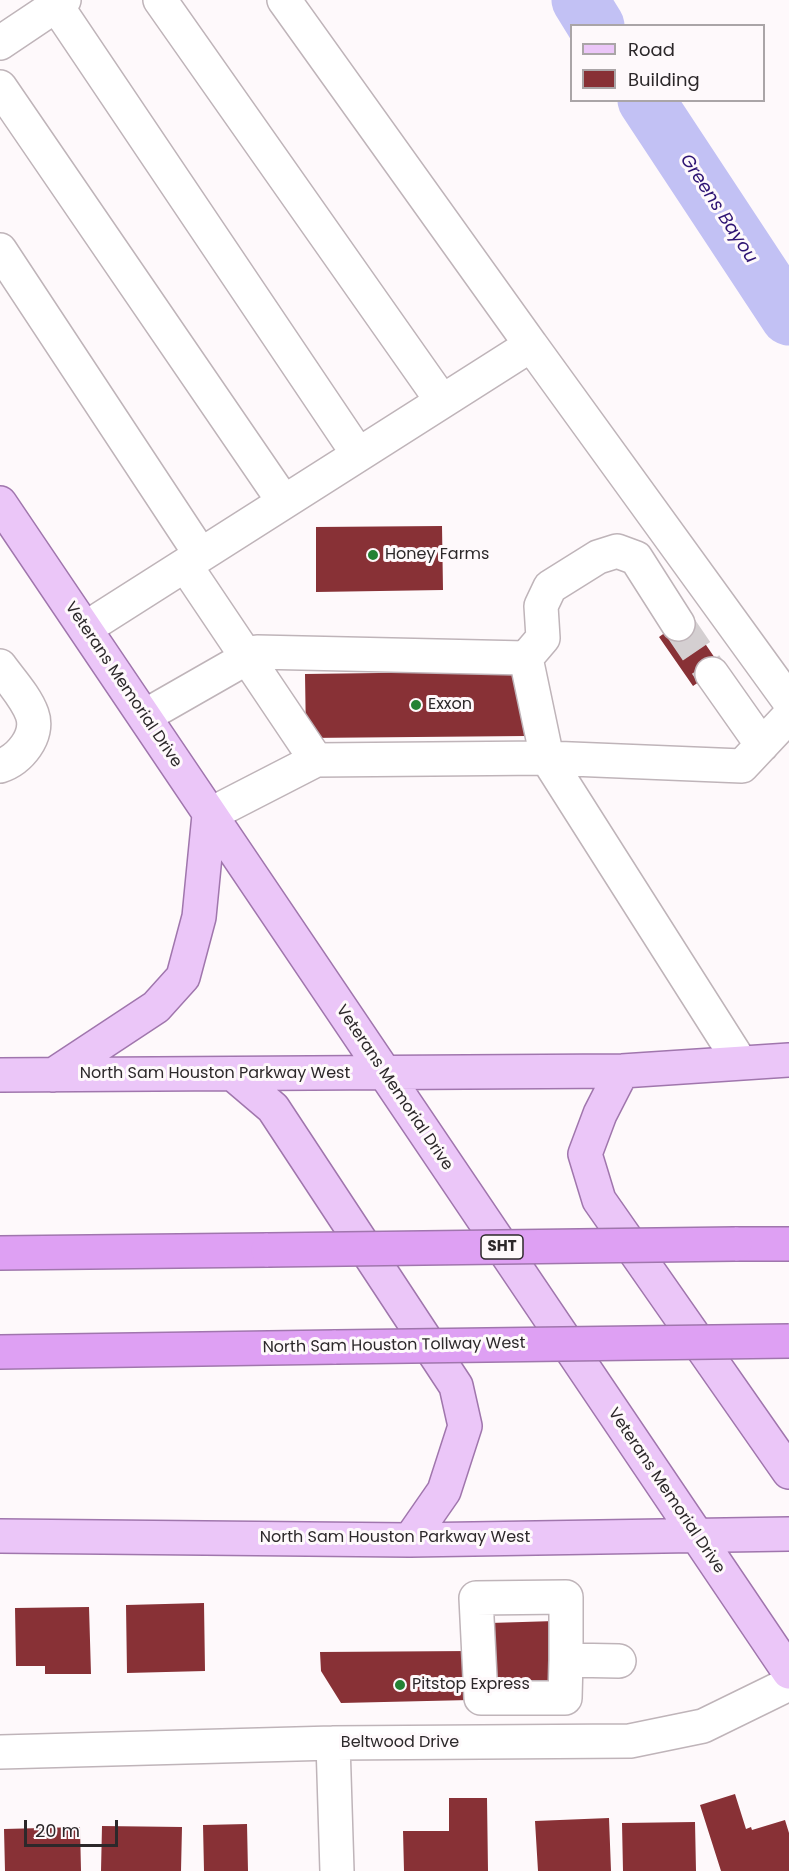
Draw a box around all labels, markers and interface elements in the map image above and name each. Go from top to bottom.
legend [570,24,765,102]
text: Road [628,37,675,62]
text: Building [628,67,700,92]
water label: Greens Bayou [675,150,761,268]
place label: Honey Farms [385,545,489,565]
marker: Honey Farms [366,548,380,562]
street label: Veterans Memorial Drive [60,599,186,771]
place label: Exxon [428,695,472,715]
marker: Exxon [409,698,423,712]
street label: Veterans Memorial Drive [331,1002,457,1174]
street label: North Sam Houston Parkway West [80,1064,350,1084]
road number: SHT [481,1235,523,1259]
street label: North Sam Houston Tollway West [262,1334,526,1358]
street label: Veterans Memorial Drive [603,1405,729,1577]
street label: North Sam Houston Parkway West [260,1528,530,1548]
place label: Pitstop Express [412,1675,530,1695]
marker: Pitstop Express [393,1678,407,1692]
street label: Beltwood Drive [341,1733,459,1753]
scale bar [27,1808,122,1846]
text: 20 m [35,1818,80,1843]

